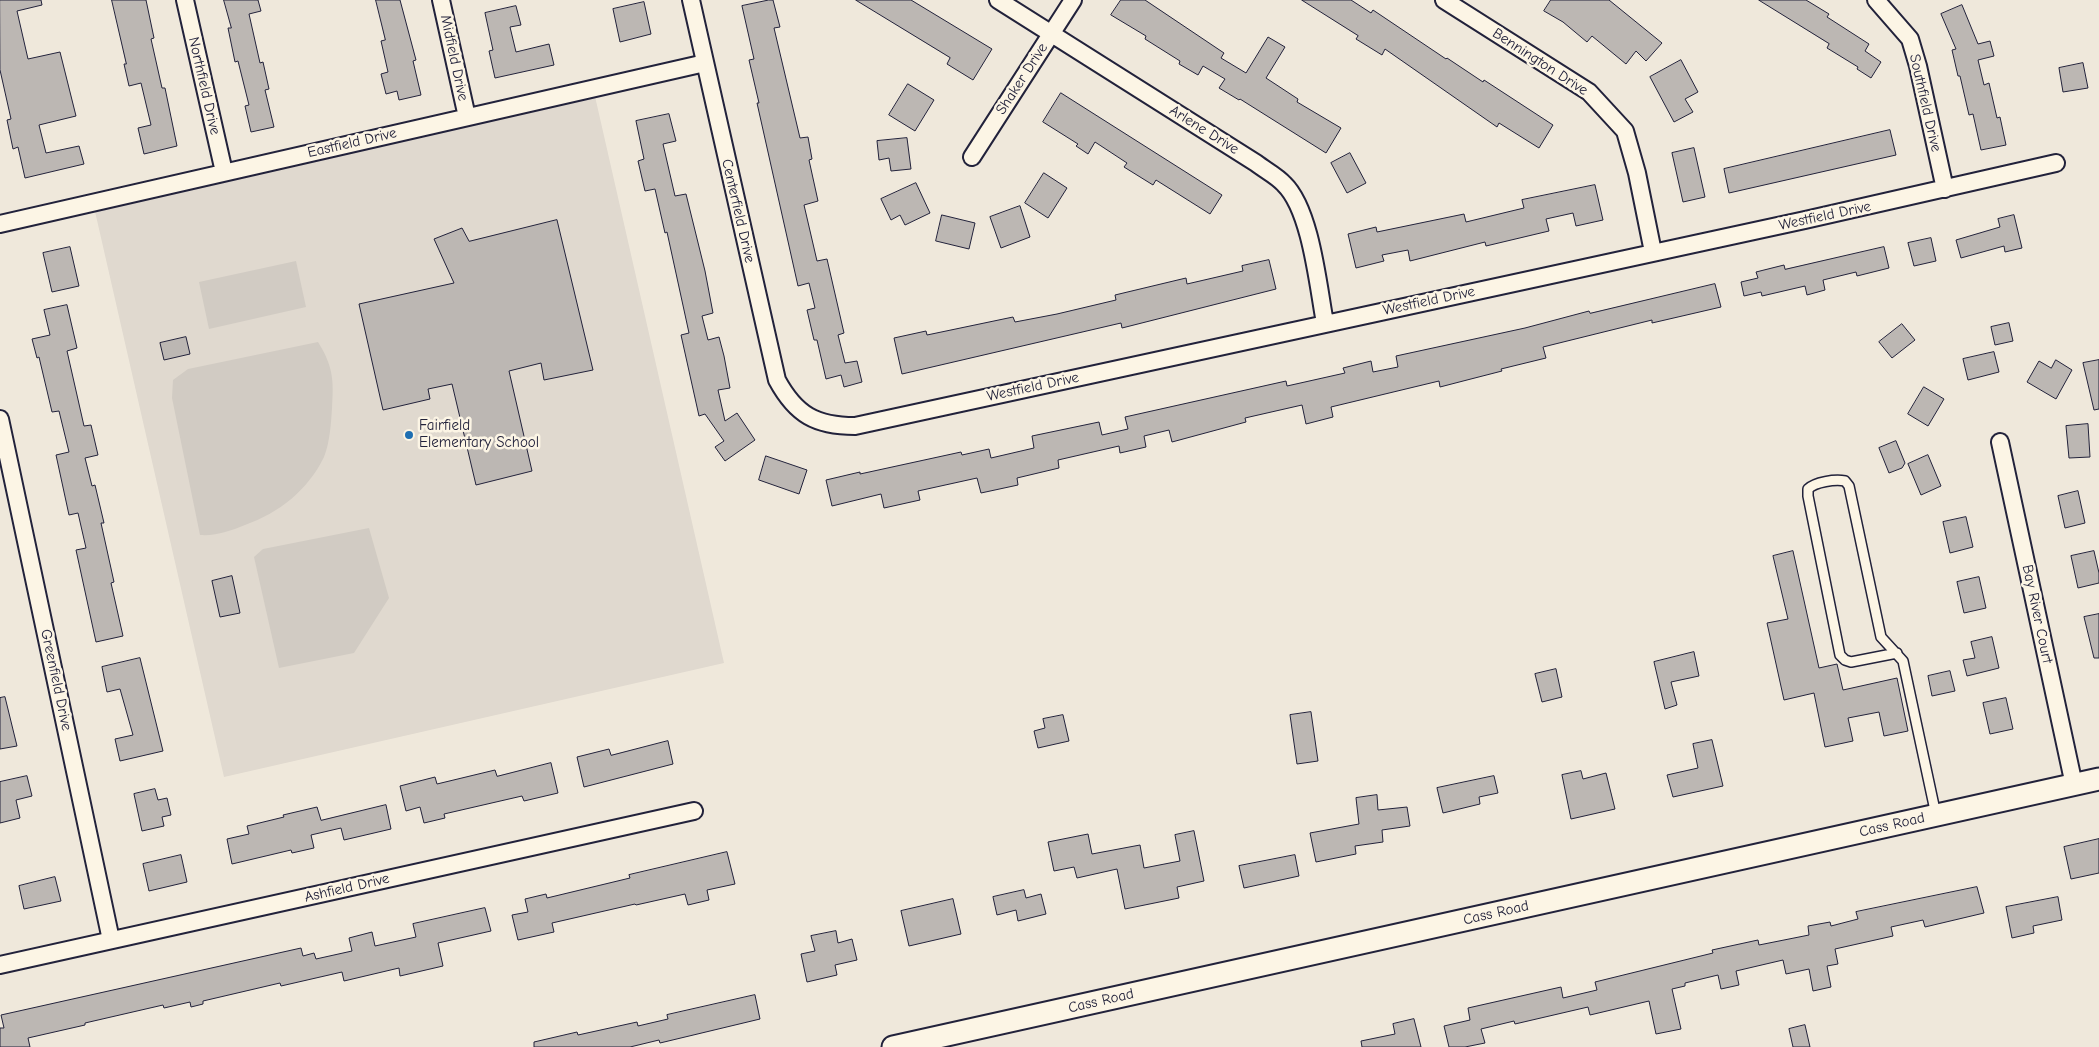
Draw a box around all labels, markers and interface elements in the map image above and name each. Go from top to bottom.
street label: Midfield Drive [436,13,472,103]
street label: Bennington Drive [1489,24,1591,100]
street label: Northfield Drive [184,35,224,137]
street label: Shaker Drive [992,40,1052,118]
street label: Southfield Drive [1905,52,1945,154]
street label: Arlene Drive [1166,102,1242,158]
street label: Eastfield Drive [306,124,398,162]
street label: Centerfield Drive [717,157,759,265]
street label: Westfield Drive [1777,197,1873,235]
street label: Westfield Drive [1381,282,1477,320]
street label: Westfield Drive [985,368,1081,406]
place label: Fairfield Elementary School [419,417,539,452]
marker: Fairfield Elementary School [403,429,415,441]
street label: Bay River Court [2018,563,2056,665]
street label: Greenfield Drive [36,628,76,732]
street label: Cass Road [1857,809,1927,841]
street label: Ashfield Drive [303,869,391,907]
street label: Cass Road [1461,897,1531,929]
street label: Cass Road [1066,985,1136,1017]

